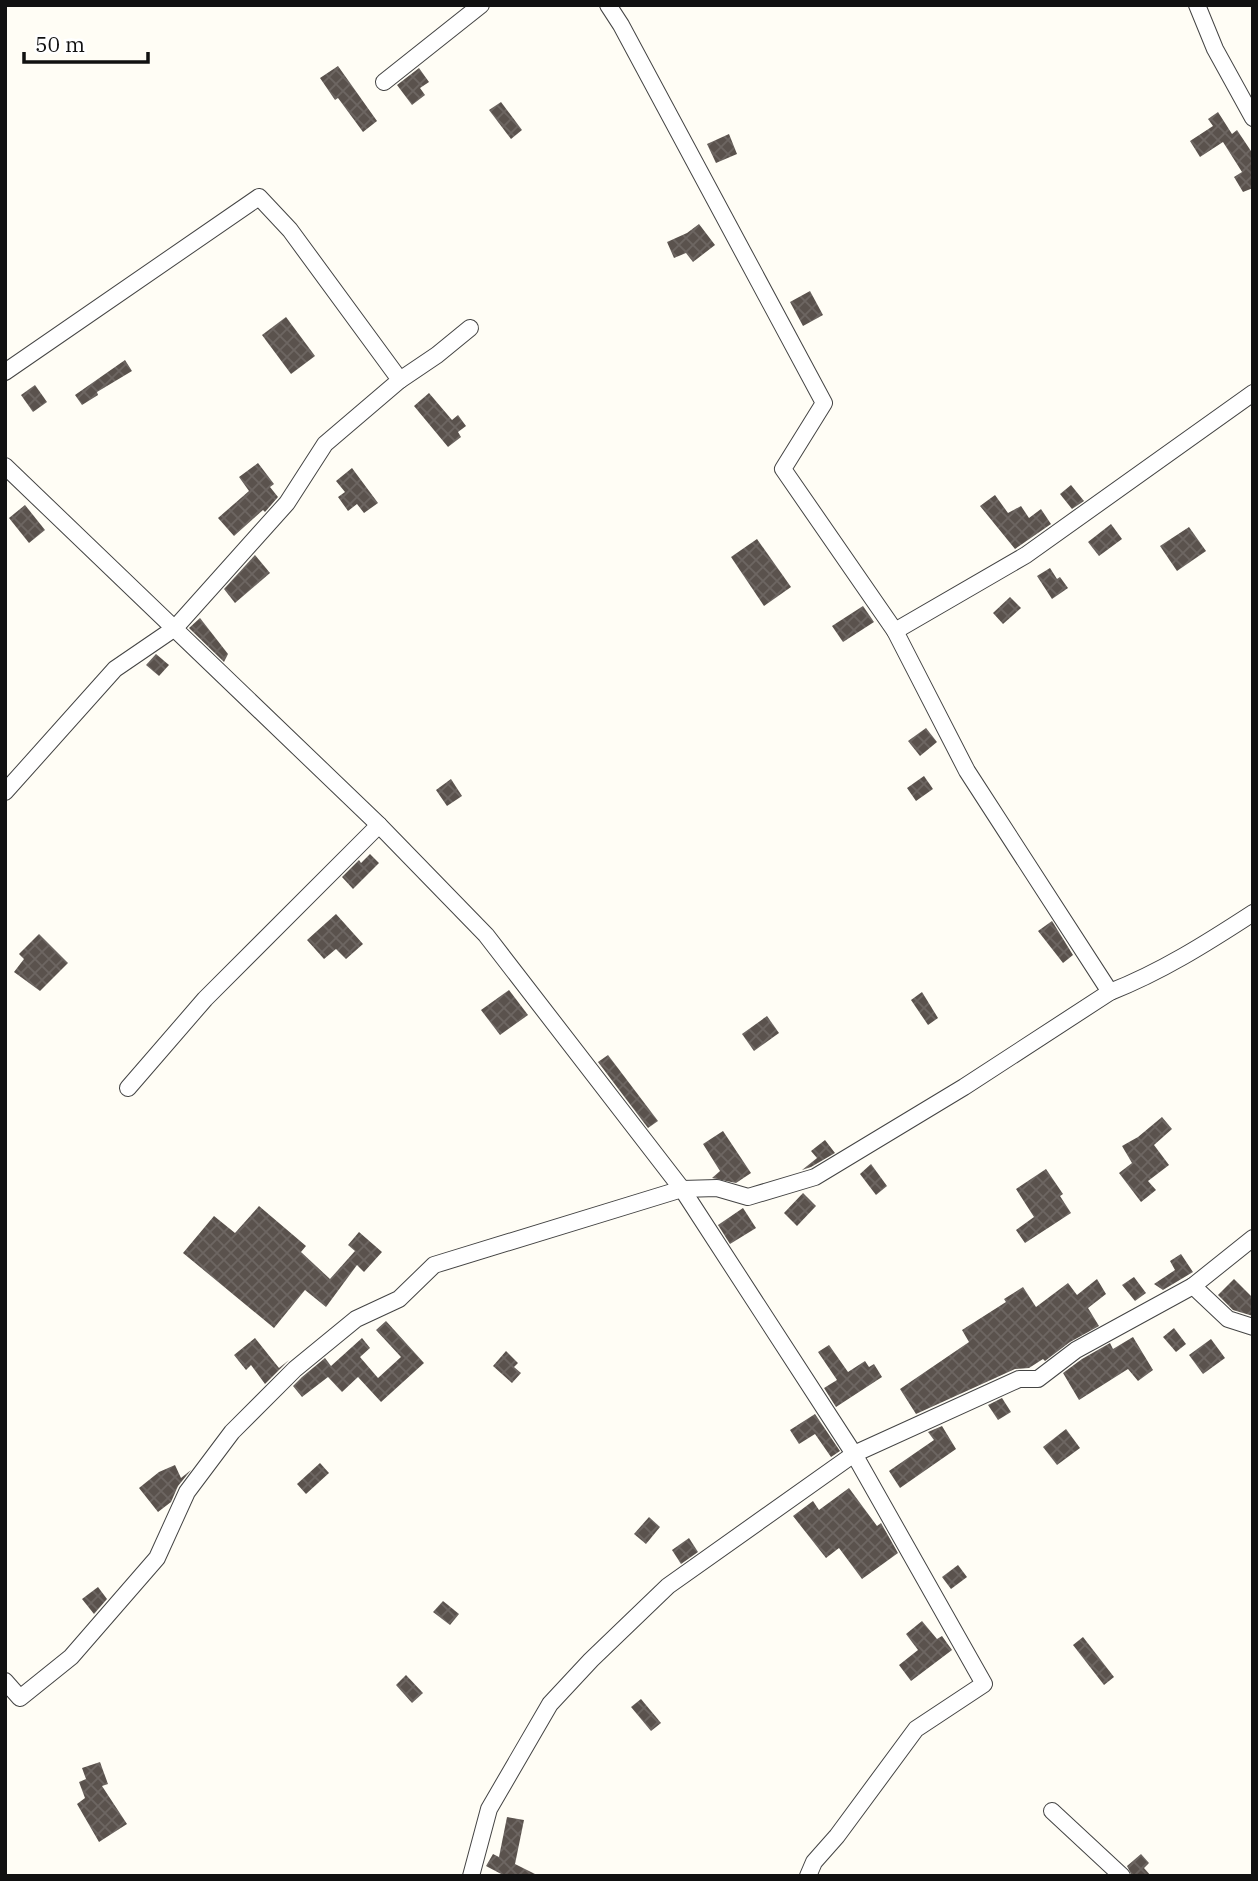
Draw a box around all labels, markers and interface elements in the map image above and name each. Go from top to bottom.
scale bar [24,21,149,65]
text: 50 m [35,30,85,58]

